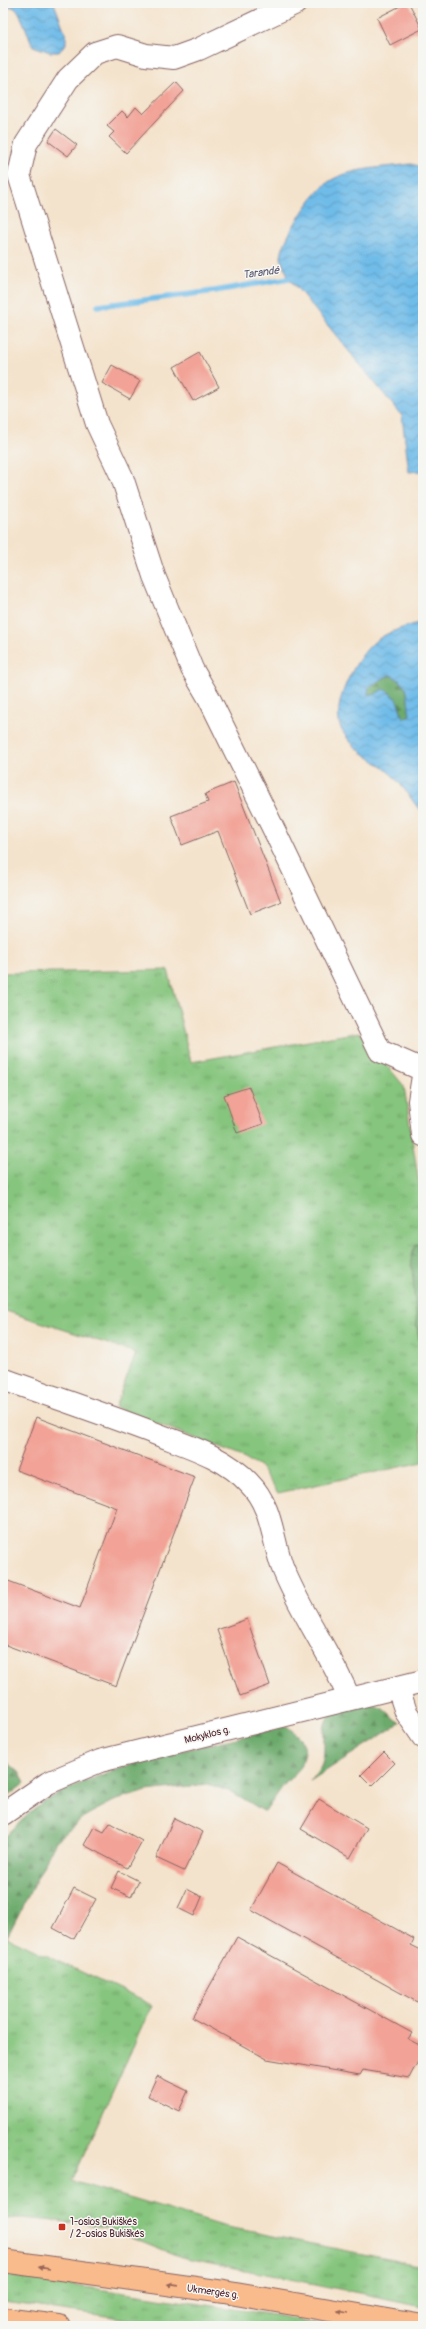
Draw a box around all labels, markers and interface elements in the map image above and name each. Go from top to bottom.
water label: Tarandė [242,263,281,281]
street label: Mokyklos g. [183,1723,231,1746]
place label: 1-osios Bukiškės / 2-osios Bukiškės [70,2216,145,2240]
marker: 1-osios Bukiškės / 2-osios Bukiškės [57,2222,67,2232]
one-way arrow [38,2265,51,2271]
one-way arrow [167,2282,179,2289]
street label: Ukmergės g. [186,2282,240,2302]
one-way arrow [337,2309,349,2315]

